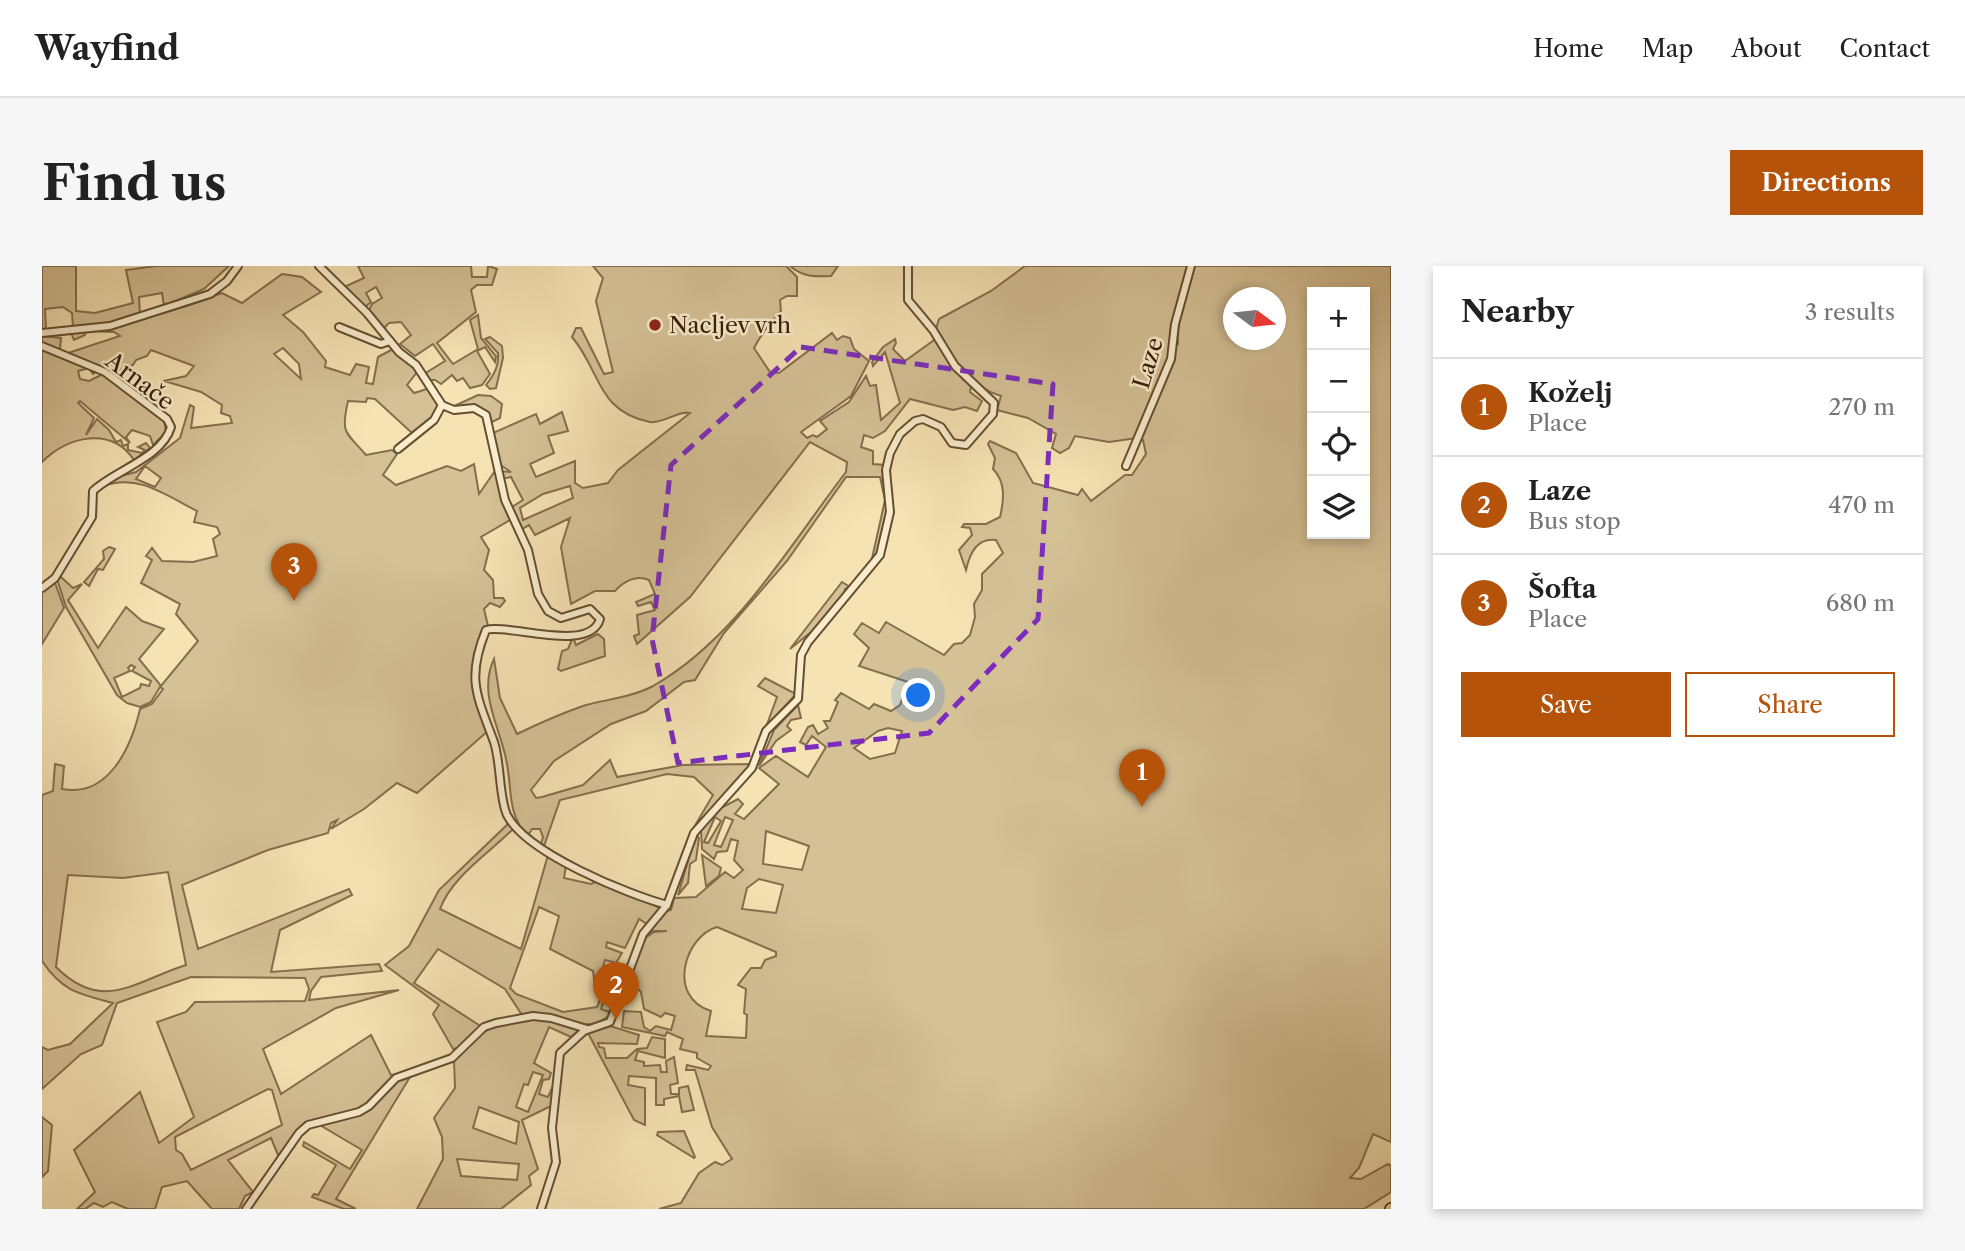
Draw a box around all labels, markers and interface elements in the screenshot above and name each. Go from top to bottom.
text: Wayfind [35,28,179,69]
text: Home [1533,34,1604,63]
text: Map [1642,34,1693,63]
text: About [1731,34,1802,63]
text: Contact [1840,34,1930,63]
button: Directions [1730,150,1923,215]
text: Find us [42,152,226,213]
north arrow [1223,287,1286,350]
map controls [1307,287,1370,539]
button: + [1307,287,1370,350]
text: Nearby [1461,293,1574,330]
text: 3 results [1805,298,1895,326]
place label: Nacljev vrh [669,311,791,339]
marker: Nacljev vrh [647,317,663,333]
street label: Laze [1127,334,1169,392]
street label: Arnače [99,346,180,416]
button: − [1307,350,1370,413]
text: Koželj [1528,377,1613,409]
text: 1 [1479,393,1489,421]
text: 270 m [1828,393,1895,421]
text: Place [1528,409,1587,437]
button: locate [1307,413,1370,476]
text: Laze [1528,475,1591,507]
button: layers [1307,476,1370,539]
text: 2 [1477,491,1491,519]
text: 470 m [1828,491,1895,519]
text: Bus stop [1528,507,1621,535]
pin: 3 [271,543,317,601]
text: Šofta [1528,573,1597,605]
text: 3 [1478,589,1491,617]
text: 680 m [1826,589,1895,617]
text: Place [1528,605,1587,633]
button: Save [1461,672,1671,737]
button: Share [1685,672,1895,737]
your location [901,678,935,712]
pin: 1 [1119,749,1165,807]
pin: 2 [593,962,639,1020]

